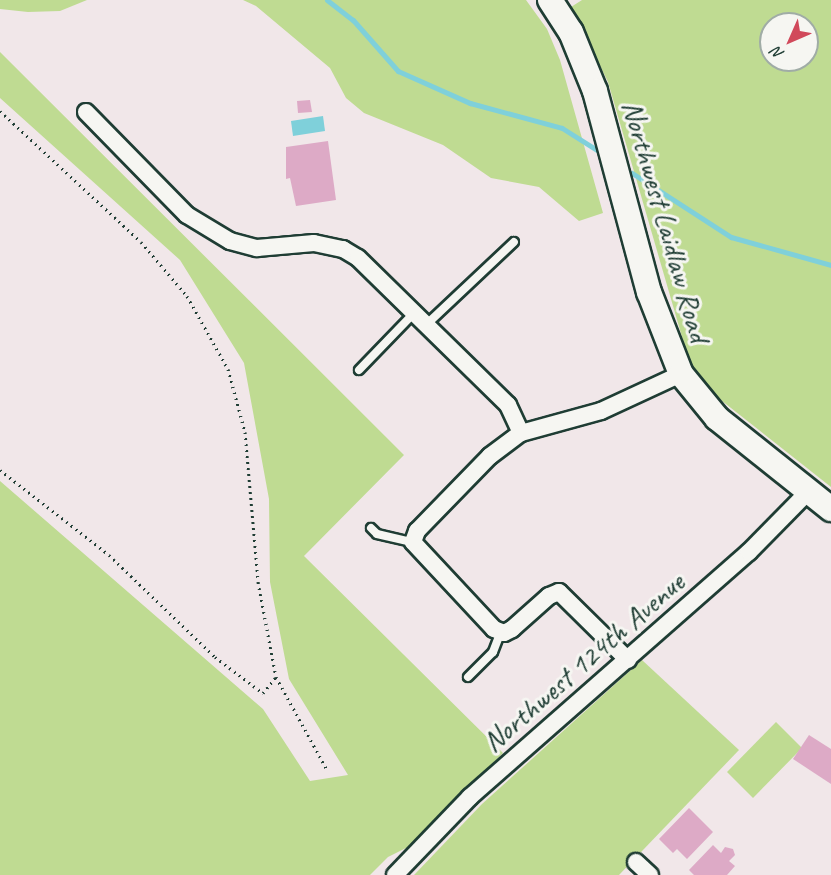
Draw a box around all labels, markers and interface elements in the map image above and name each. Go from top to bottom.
north arrow [759,12,819,72]
text: N [767,43,788,64]
street label: Northwest Laidlaw Road [614,96,718,346]
street label: Northwest 124th Avenue [475,564,691,760]

